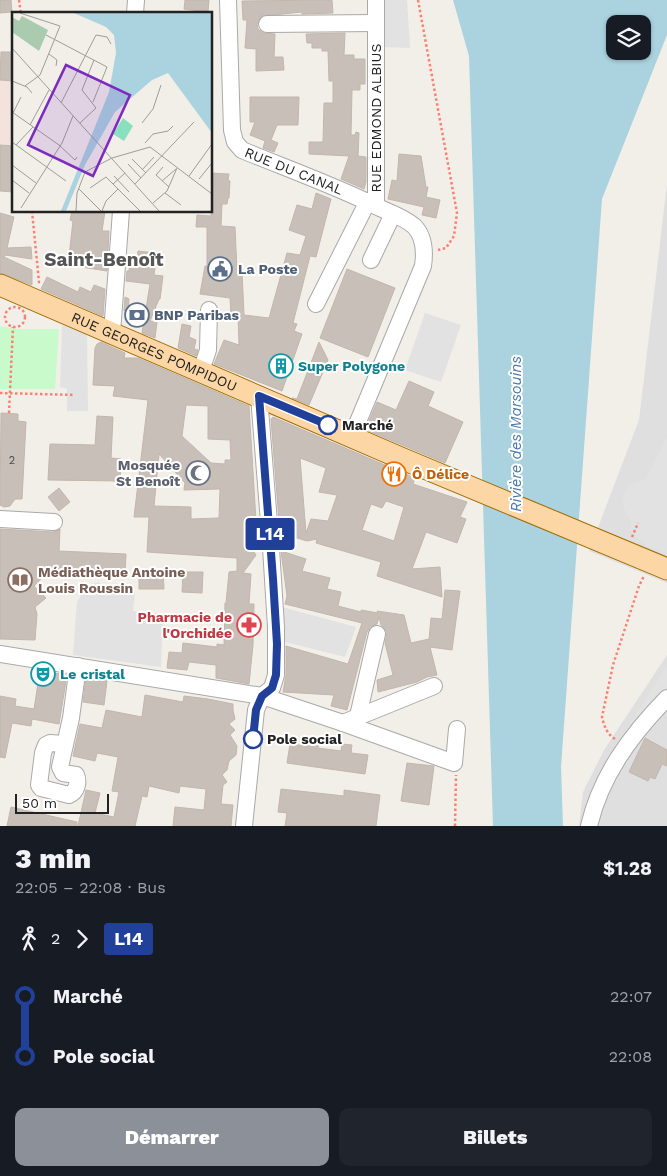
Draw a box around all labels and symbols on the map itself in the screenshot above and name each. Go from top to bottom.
inset map [12,12,212,212]
street label: RUE EDMOND ALBIUS [368,44,384,192]
street label: RUE DU CANAL [242,144,345,198]
district label: Saint-Benoît [44,248,164,271]
public building icon: La Poste [207,256,233,282]
place label: La Poste [238,261,298,277]
bank icon: BNP Paribas [124,302,150,328]
place label: BNP Paribas [154,307,240,323]
street label: RUE GEORGES POMPIDOU [69,309,239,394]
building icon: Super Polygone [268,353,294,379]
water label: Rivière des Marsouins [507,356,525,512]
place label: Super Polygone [298,358,405,374]
marker: Marché [318,415,338,435]
place label: Marché [342,417,393,433]
house number: 2 [9,454,15,467]
place label: Mosquée St Benoît [116,457,180,489]
mosque icon: Mosquée St Benoît [185,460,211,486]
restaurant icon: Ô Délice [381,461,407,487]
place label: Ô Délice [412,466,469,482]
line badge: L14 [241,518,299,550]
place label: Médiathèque Antoine Louis Roussin [38,564,185,596]
library icon: Médiathèque Antoine Louis Roussin [7,567,33,593]
place label: Pharmacie de l'Orchidée [138,609,232,641]
pharmacy icon: Pharmacie de l'Orchidée [236,612,262,638]
theatre icon: Le cristal [30,661,56,687]
place label: Le cristal [60,666,125,682]
marker: Pole social [243,729,263,749]
place label: Pole social [267,731,342,747]
scale bar [15,791,109,814]

